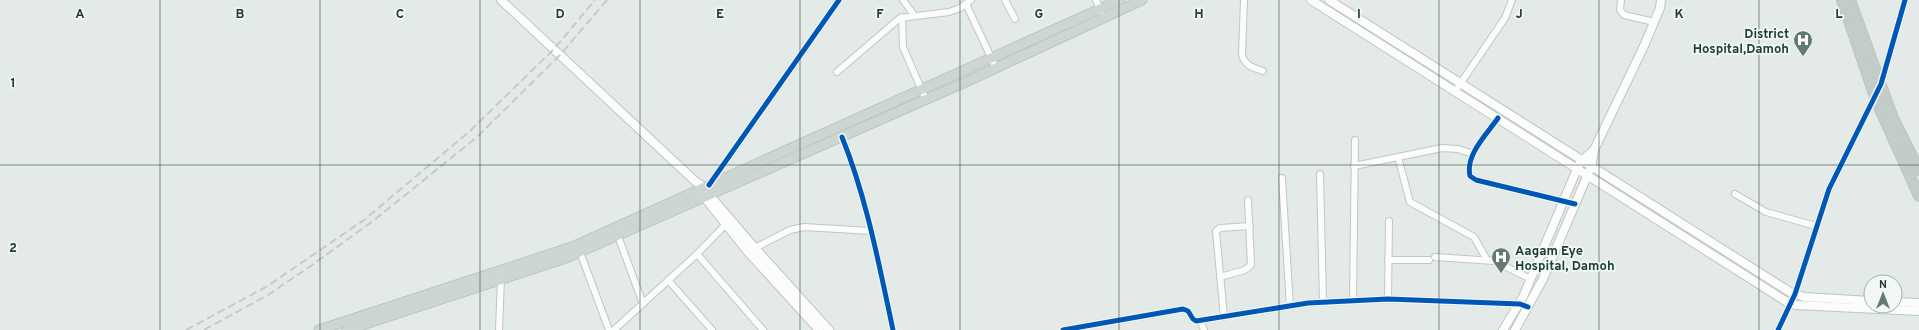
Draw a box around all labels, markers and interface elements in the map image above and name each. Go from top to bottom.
text: A [75,7,85,23]
text: B [236,7,245,23]
text: C [396,7,404,23]
text: D [555,7,565,23]
text: E [716,7,724,23]
text: F [876,7,884,23]
text: G [1035,7,1044,23]
text: H [1194,7,1204,23]
text: I [1357,7,1361,23]
text: J [1515,7,1523,23]
text: K [1674,7,1684,23]
text: L [1835,7,1843,23]
place label: District Hospital,Damoh [1693,27,1789,58]
hospital icon: District Hospital,Damoh [1792,29,1814,57]
text: 1 [10,76,16,92]
text: 2 [9,241,17,257]
place label: Aagam Eye Hospital, Damoh [1515,244,1615,275]
hospital icon: Aagam Eye Hospital, Damoh [1490,246,1512,274]
north arrow [1863,274,1903,314]
text: N [1879,278,1887,292]

